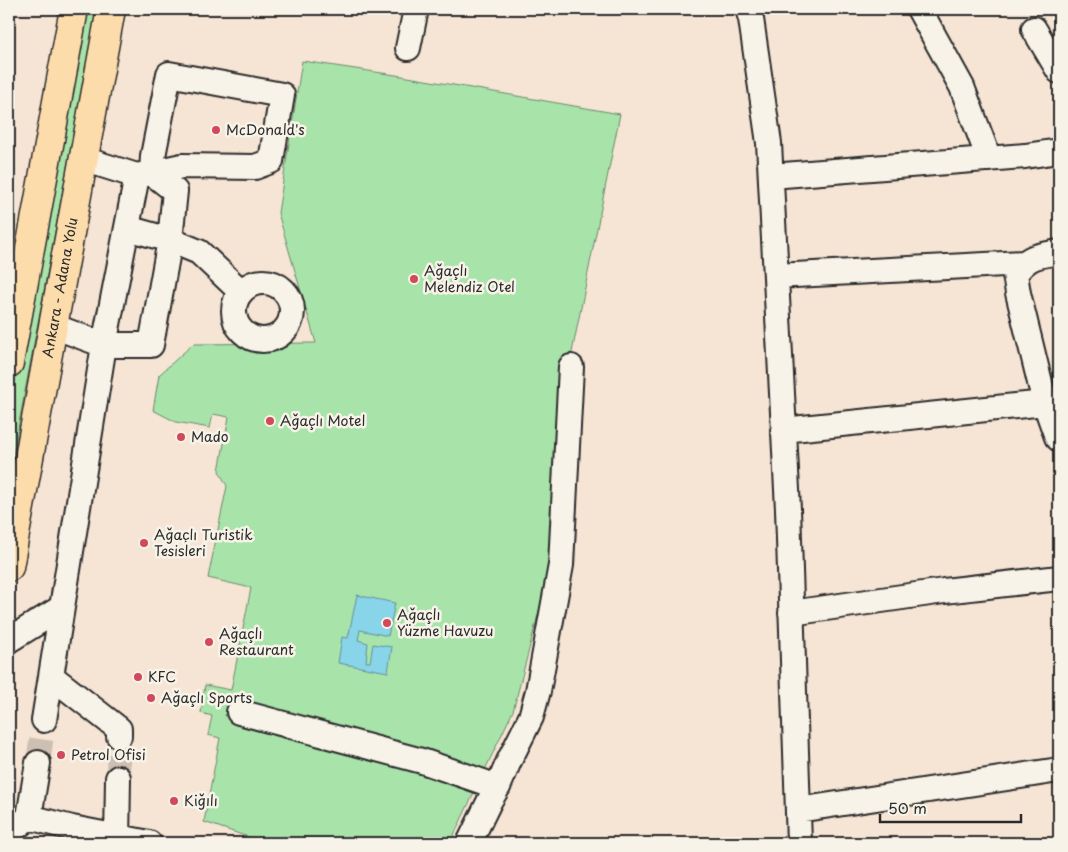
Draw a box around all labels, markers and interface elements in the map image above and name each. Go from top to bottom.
place label: McDonald's [226,119,305,140]
marker: McDonald's [210,124,222,136]
street label: Ankara - Adana Yolu [36,216,83,359]
place label: Ağaçlı Melendiz Otel [424,260,515,297]
marker: Ağaçlı Melendiz Otel [408,273,420,285]
place label: Ağaçlı Motel [280,410,365,431]
marker: Ağaçlı Motel [264,415,276,427]
place label: Mado [191,426,229,447]
marker: Mado [175,431,187,443]
place label: Ağaçlı Turistik Tesisleri [154,524,253,561]
marker: Ağaçlı Turistik Tesisleri [138,537,150,549]
place label: Ağaçlı Yüzme Havuzu [397,604,494,641]
marker: Ağaçlı Yüzme Havuzu [381,617,393,629]
place label: Ağaçlı Restaurant [219,623,294,660]
marker: Ağaçlı Restaurant [203,636,215,648]
place label: KFC [148,666,176,687]
marker: KFC [132,671,144,683]
place label: Ağaçlı Sports [161,687,252,708]
marker: Ağaçlı Sports [145,692,157,704]
place label: Petrol Ofisi [71,744,146,765]
marker: Petrol Ofisi [55,749,67,761]
place label: Kiğılı [184,790,218,811]
scale bar [880,792,1022,824]
marker: Kiğılı [168,795,180,807]
text: 50 m [888,796,927,819]

